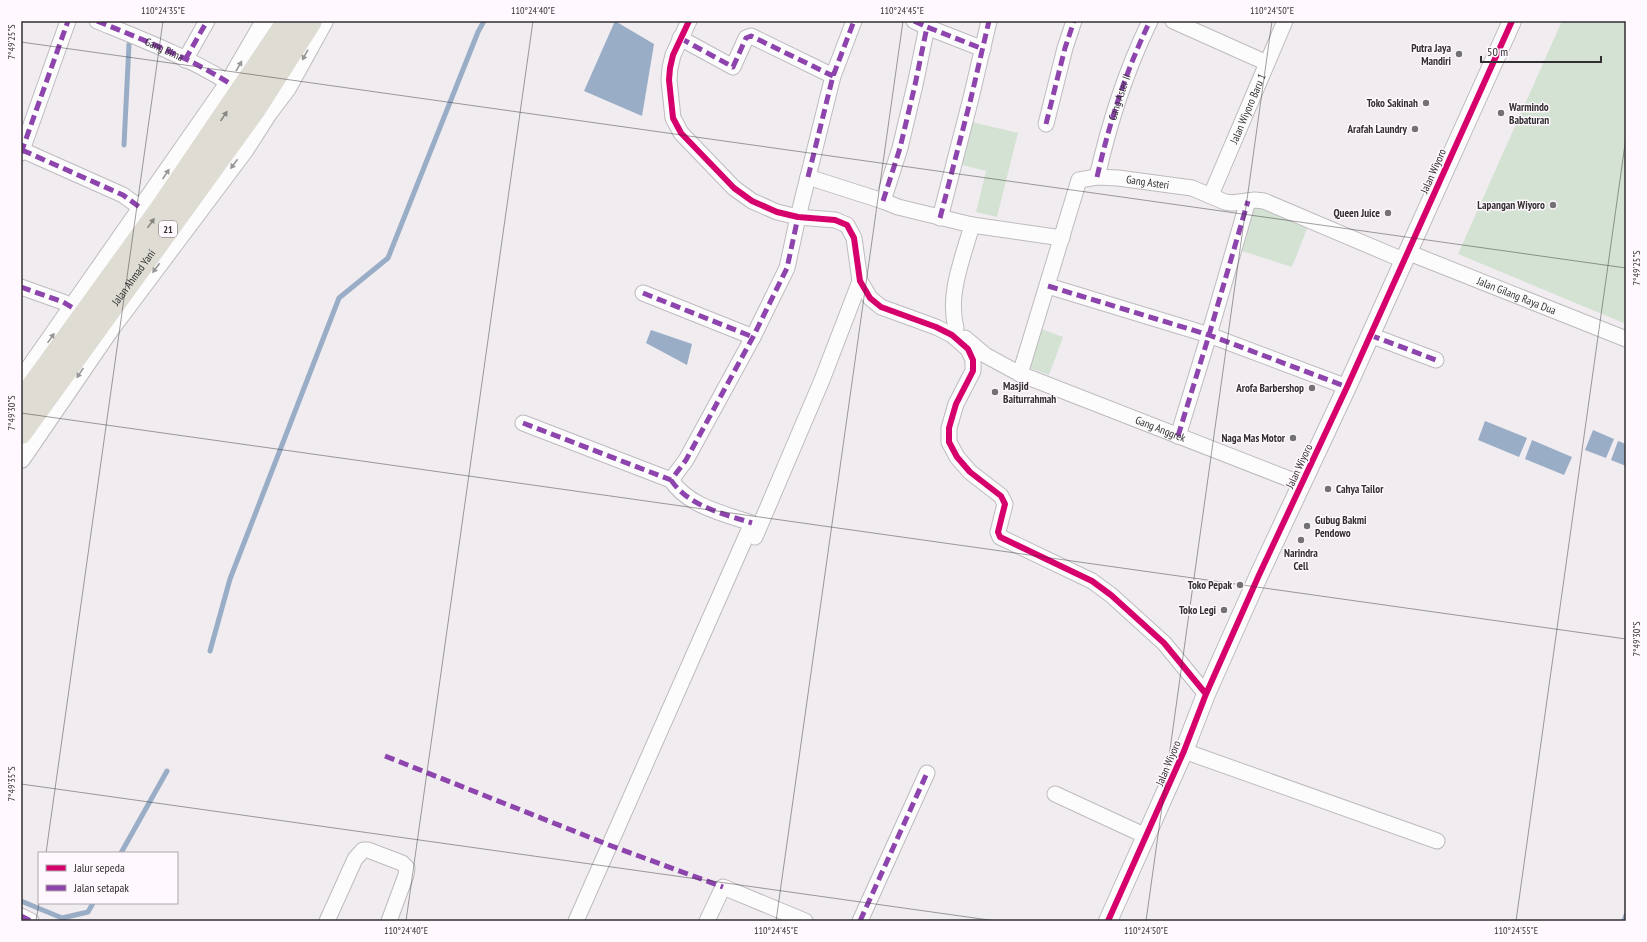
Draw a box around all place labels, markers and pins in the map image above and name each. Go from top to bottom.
place label: Putra Jaya Mandiri [1411,41,1452,68]
marker: Putra Jaya Mandiri [1454,49,1464,59]
place label: Toko Sakinah [1367,96,1418,110]
marker: Toko Sakinah [1421,98,1431,108]
place label: Warmindo Babaturan [1508,100,1549,127]
marker: Warmindo Babaturan [1496,108,1506,118]
place label: Arafah Laundry [1346,122,1408,136]
marker: Arafah Laundry [1410,124,1420,134]
place label: Lapangan Wiyoro [1477,198,1545,212]
marker: Lapangan Wiyoro [1548,200,1558,210]
place label: Queen Juice [1333,206,1380,220]
marker: Queen Juice [1383,208,1393,218]
place label: Masjid Baiturrahmah [1003,379,1056,406]
place label: Arofa Barbershop [1235,381,1304,395]
marker: Arofa Barbershop [1307,383,1317,393]
marker: Masjid Baiturrahmah [990,387,1000,397]
place label: Naga Mas Motor [1221,431,1286,445]
marker: Naga Mas Motor [1288,433,1298,443]
place label: Cahya Tailor [1336,482,1384,496]
marker: Cahya Tailor [1323,484,1333,494]
place label: Gubug Bakmi Pendowo [1315,513,1367,540]
marker: Gubug Bakmi Pendowo [1302,521,1312,531]
marker: Narindra Cell [1296,535,1306,545]
place label: Narindra Cell [1284,546,1318,573]
place label: Toko Pepak [1188,578,1232,592]
marker: Toko Pepak [1235,580,1245,590]
place label: Toko Legi [1179,603,1217,617]
marker: Toko Legi [1219,605,1229,615]

